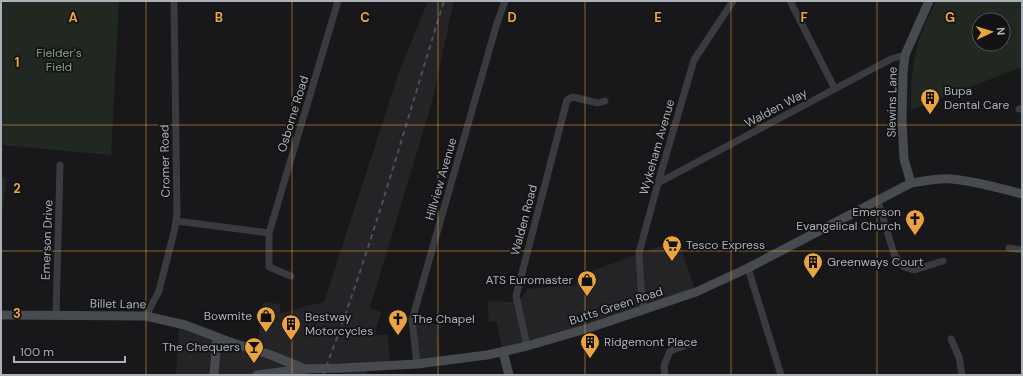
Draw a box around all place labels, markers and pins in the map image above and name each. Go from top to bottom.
place label: Bupa Dental Care [944,83,1009,113]
building icon: Bupa Dental Care [919,87,941,115]
place label: Emerson Evangelical Church [796,204,901,234]
church icon: Emerson Evangelical Church [904,208,926,236]
supermarket icon: Tesco Express [661,234,683,262]
place label: Tesco Express [686,237,765,253]
building icon: Greenways Court [802,251,824,279]
place label: Greenways Court [827,254,924,270]
shop icon: ATS Euromaster [576,269,598,297]
place label: ATS Euromaster [486,272,574,288]
shop icon: Bowmite [255,305,277,333]
place label: Bowmite [204,308,252,324]
church icon: The Chapel [387,308,409,336]
place label: Bestway Motorcycles [305,309,373,339]
place label: The Chapel [412,311,475,327]
building icon: Bestway Motorcycles [280,313,302,341]
building icon: Ridgemont Place [579,331,601,359]
place label: Ridgemont Place [604,334,697,350]
bar icon: The Chequers [243,336,265,364]
place label: The Chequers [162,339,240,355]

